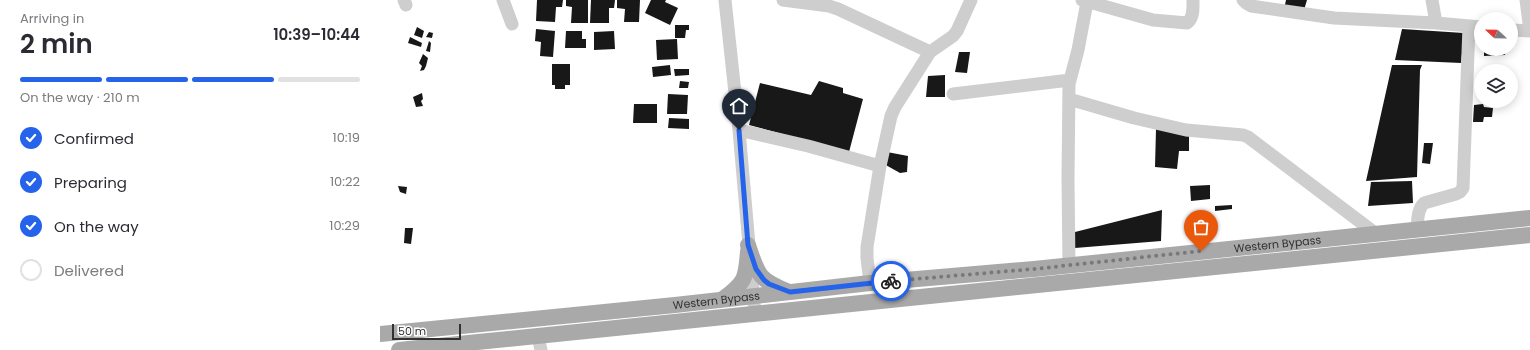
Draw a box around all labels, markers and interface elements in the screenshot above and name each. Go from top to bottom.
text: Arriving in [20,9,84,28]
north arrow [1474,12,1518,56]
map controls [1474,12,1518,108]
text: 10:39–10:44 [273,24,360,45]
text: 2 min [20,26,93,62]
button: layers [1474,64,1518,108]
text: On the way · 210 m [20,88,140,107]
pin [722,89,756,130]
icon: home [728,95,750,117]
icon: check [20,127,42,149]
text: Confirmed [54,128,134,149]
text: 10:19 [333,128,360,147]
icon: check [20,171,42,193]
text: Preparing [54,172,127,193]
text: 10:22 [330,172,360,191]
pin [1184,210,1218,251]
icon: check [20,215,42,237]
text: On the way [54,216,139,237]
text: 10:29 [329,216,360,235]
icon: bag [1190,216,1212,238]
street label: Western Bypass [1233,232,1322,256]
text: Delivered [54,260,124,281]
courier [871,261,911,301]
icon: bike [880,270,902,292]
street label: Western Bypass [672,287,761,313]
scale bar [392,322,461,341]
text: 50 m [398,323,426,339]

